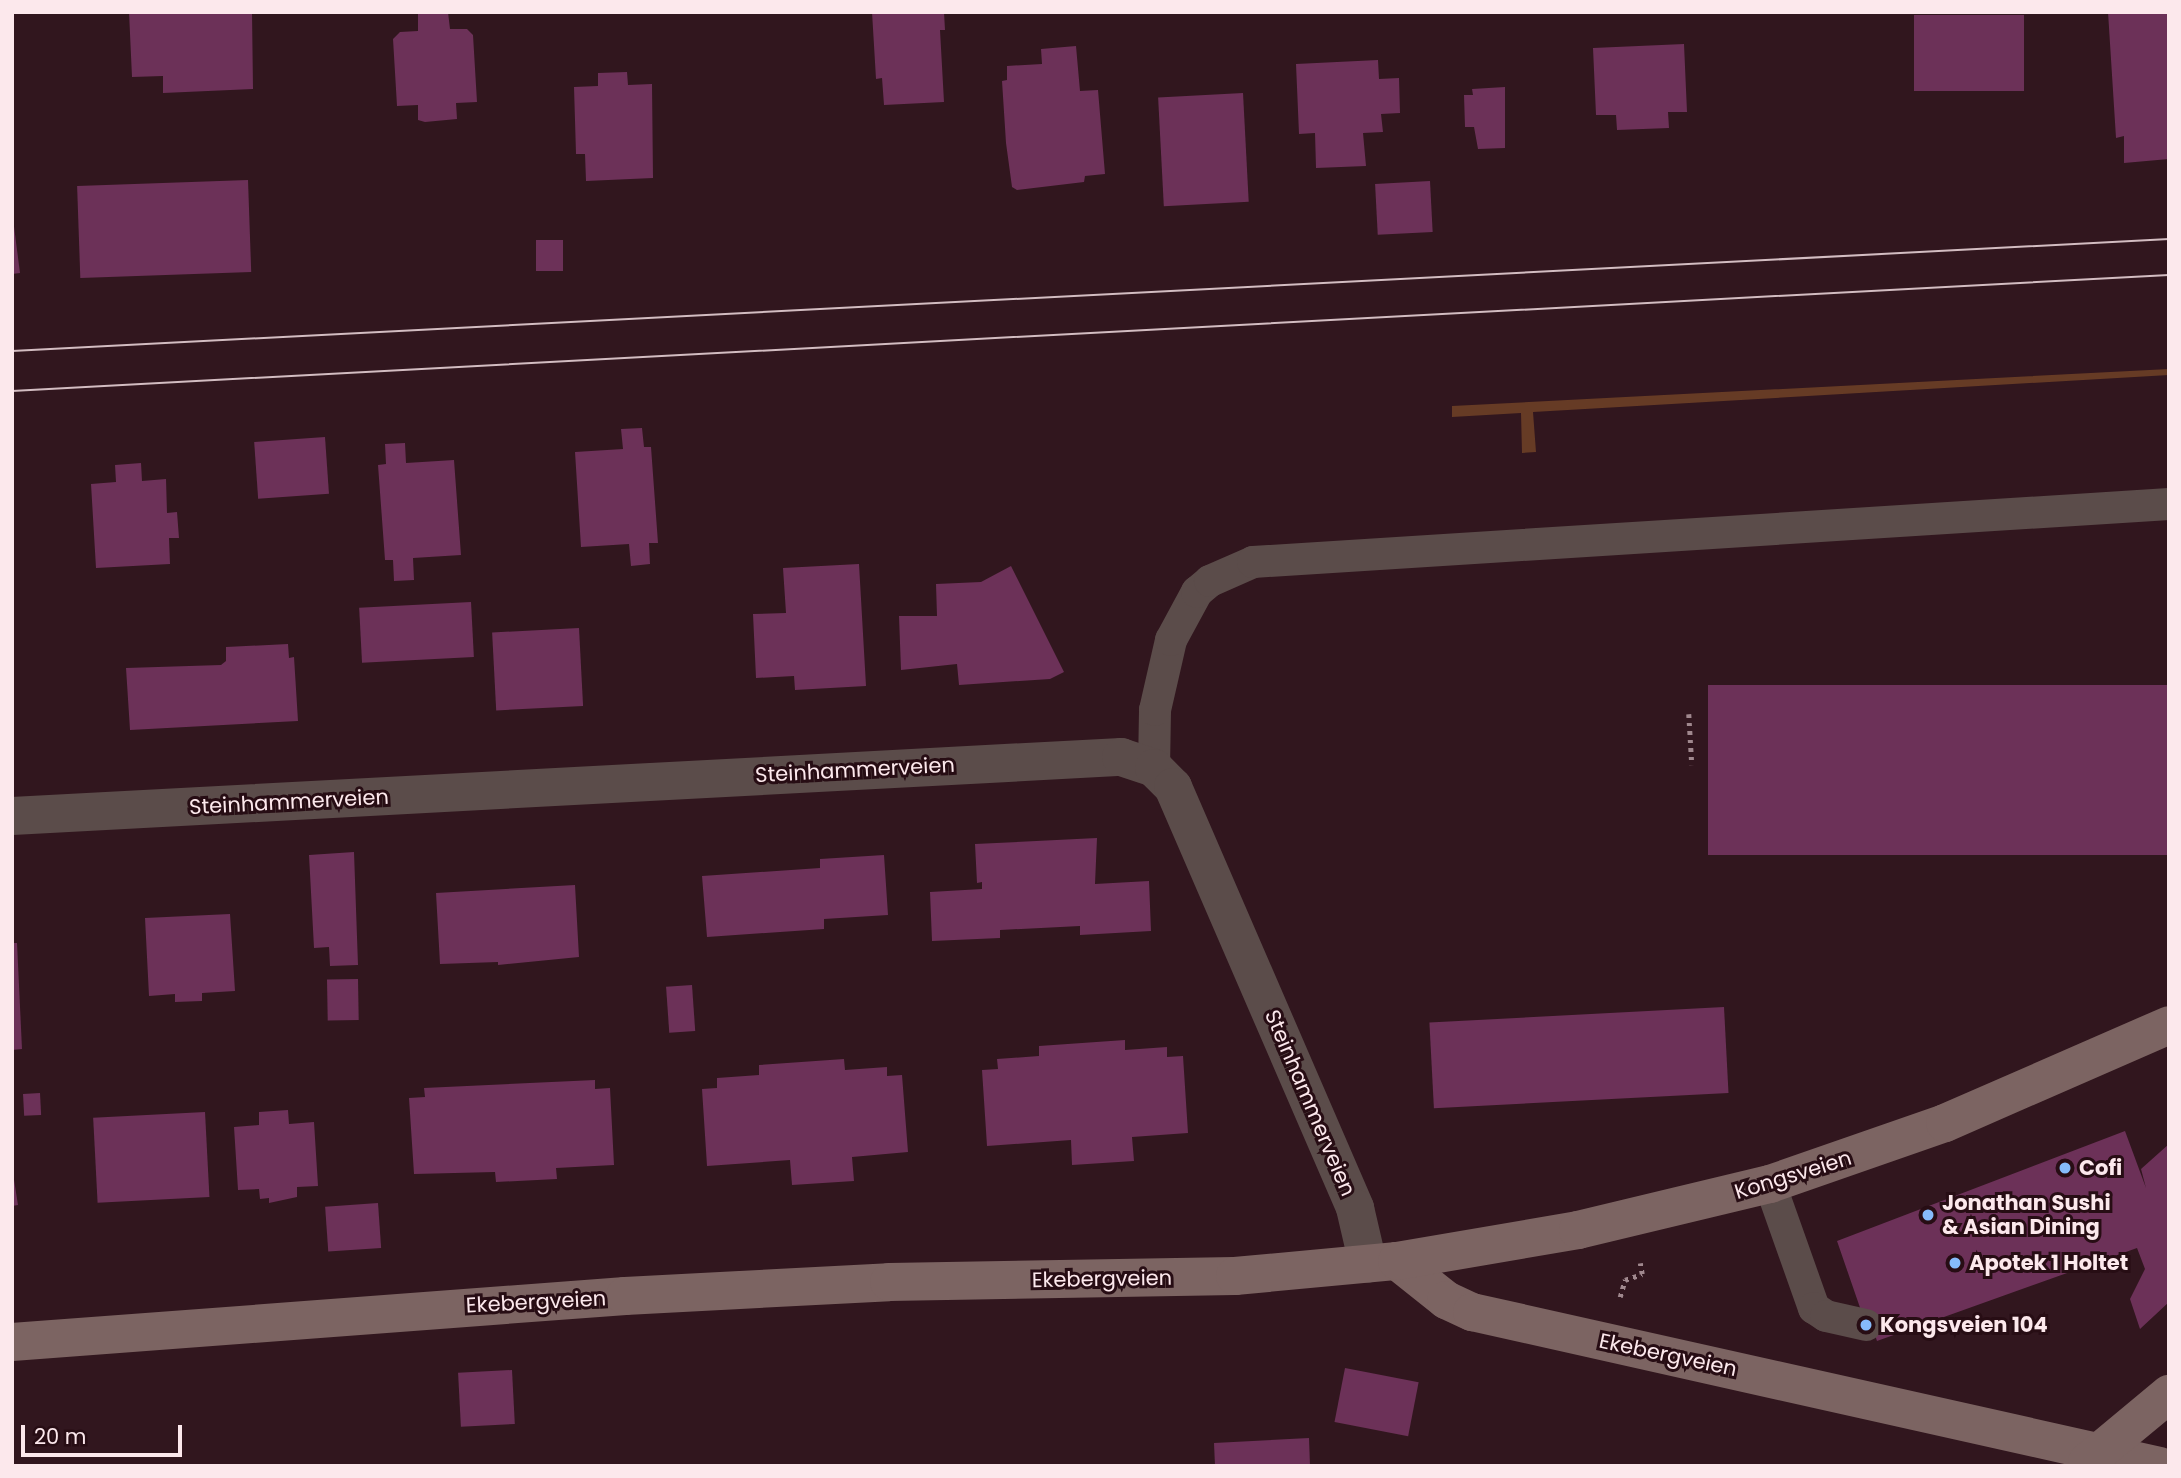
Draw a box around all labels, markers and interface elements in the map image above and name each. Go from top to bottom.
street label: Steinhammerveien [755,752,955,788]
street label: Steinhammerveien [189,784,389,820]
street label: Steinhammerveien [1259,1006,1361,1200]
street label: Kongsveien [1731,1145,1855,1205]
place label: Cofi [2079,1155,2122,1181]
marker: Cofi [2057,1160,2073,1176]
place label: Jonathan Sushi & Asian Dining [1942,1190,2111,1240]
marker: Jonathan Sushi & Asian Dining [1920,1207,1936,1223]
place label: Apotek 1 Holtet [1969,1250,2128,1276]
marker: Apotek 1 Holtet [1947,1255,1963,1271]
street label: Ekebergveien [1032,1265,1172,1293]
street label: Ekebergveien [465,1286,607,1318]
place label: Kongsveien 104 [1880,1312,2048,1338]
marker: Kongsveien 104 [1858,1317,1874,1333]
street label: Ekebergveien [1597,1328,1739,1382]
scale bar [24,1412,186,1456]
text: 20 m [34,1422,87,1451]

